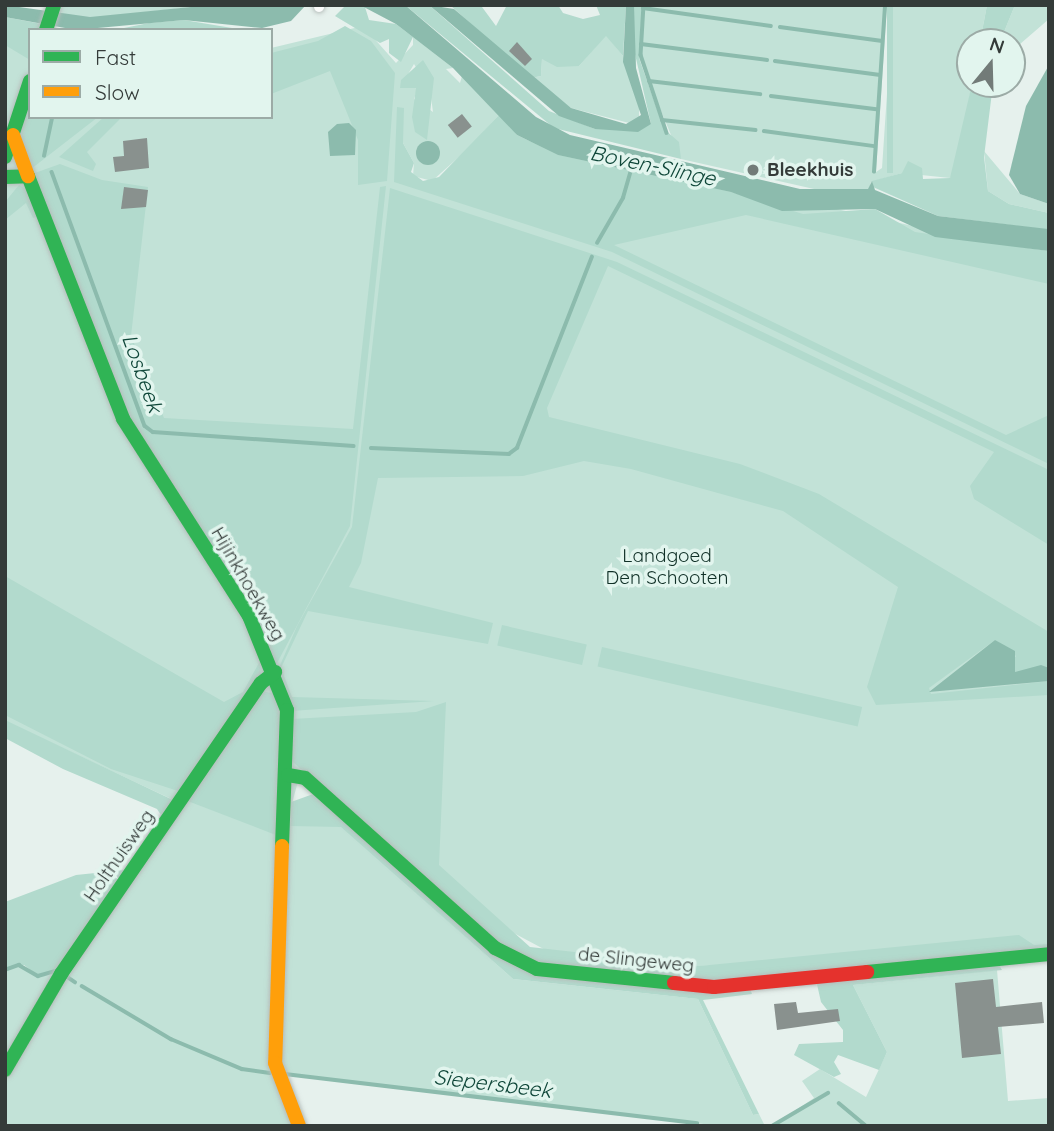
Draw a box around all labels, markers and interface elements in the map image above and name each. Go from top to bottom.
legend [28,28,273,119]
north arrow [956,28,1026,98]
text: N [987,31,1008,59]
text: Fast [95,44,136,70]
text: Slow [95,79,140,105]
water label: Boven-Slinge [588,139,718,191]
place label: Bleekhuis [767,159,853,181]
marker: Bleekhuis [745,162,761,178]
water label: Losbeek [117,330,169,416]
street label: Hijinkhoekweg [206,523,290,645]
park label: Landgoed Den Schooten [605,545,729,589]
street label: Holthuisweg [79,806,159,906]
street label: de Slingeweg [577,943,695,977]
water label: Siepersbeek [433,1063,553,1103]

